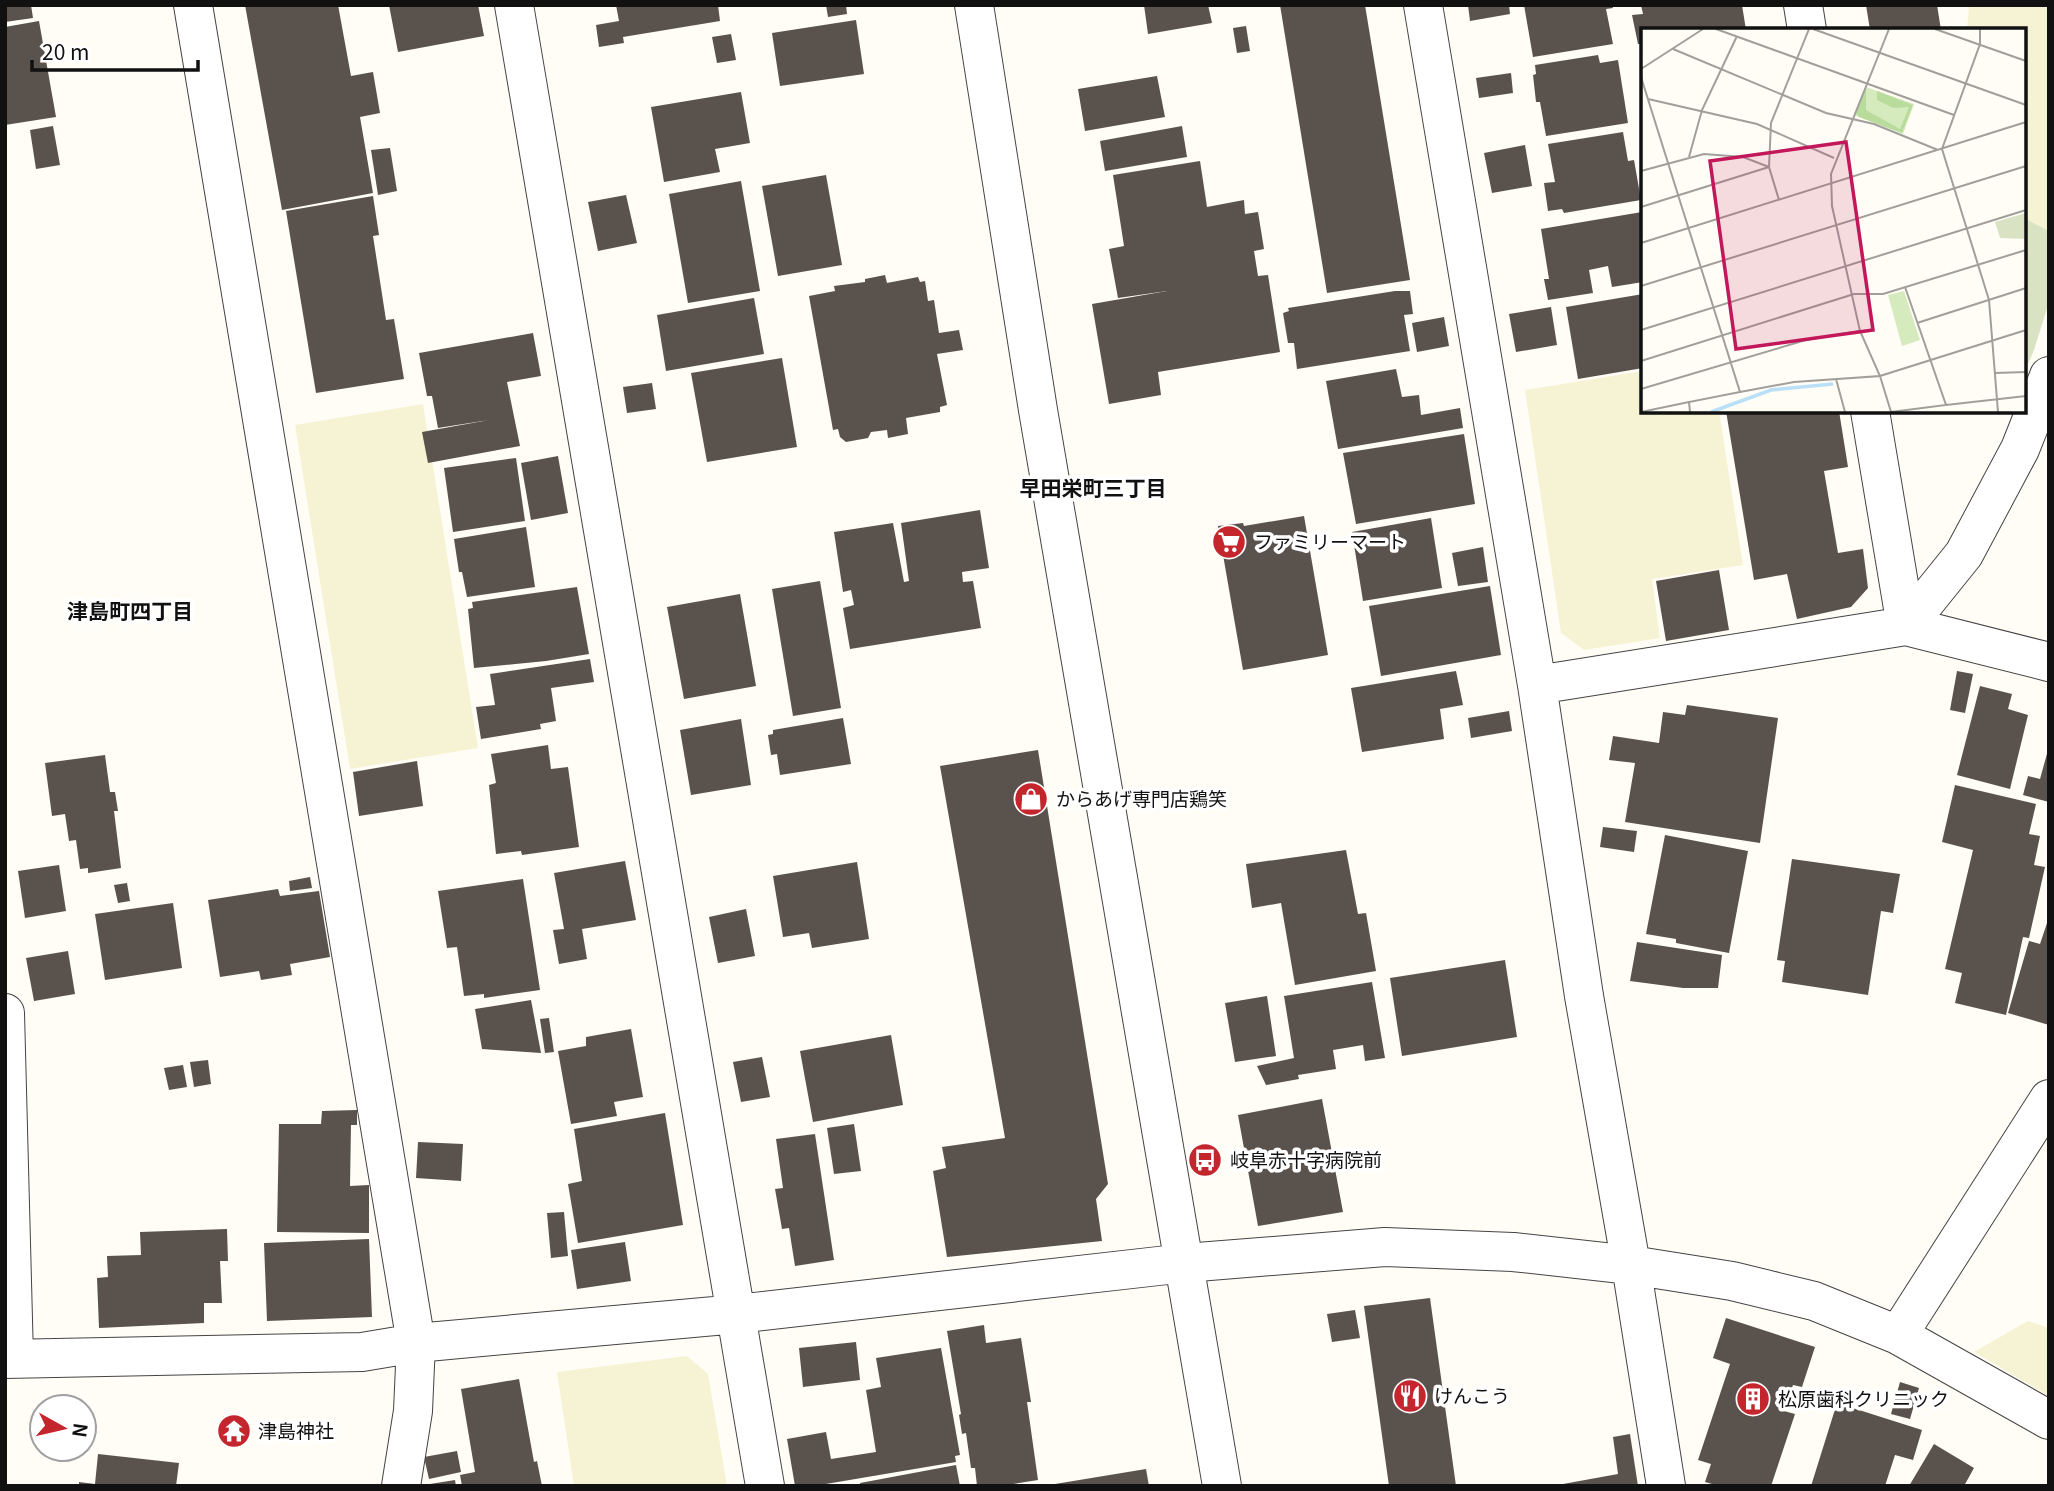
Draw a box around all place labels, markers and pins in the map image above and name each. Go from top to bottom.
supermarket icon: ファミリーマート [1210,523,1248,561]
place label: ファミリーマート [1254,527,1406,554]
shop icon: からあげ専門店鶏笑 [1012,780,1050,818]
place label: からあげ専門店鶏笑 [1056,784,1227,811]
bus stop icon: 岐阜赤十字病院前 [1186,1141,1224,1179]
place label: 岐阜赤十字病院前 [1230,1145,1382,1172]
restaurant icon: けんこう [1391,1377,1429,1415]
building icon: 松原歯科クリニック [1734,1380,1772,1418]
place label: けんこう [1434,1381,1510,1408]
place label: 松原歯科クリニック [1778,1384,1949,1411]
temple icon: 津島神社 [215,1412,253,1450]
place label: 津島神社 [258,1416,334,1443]

